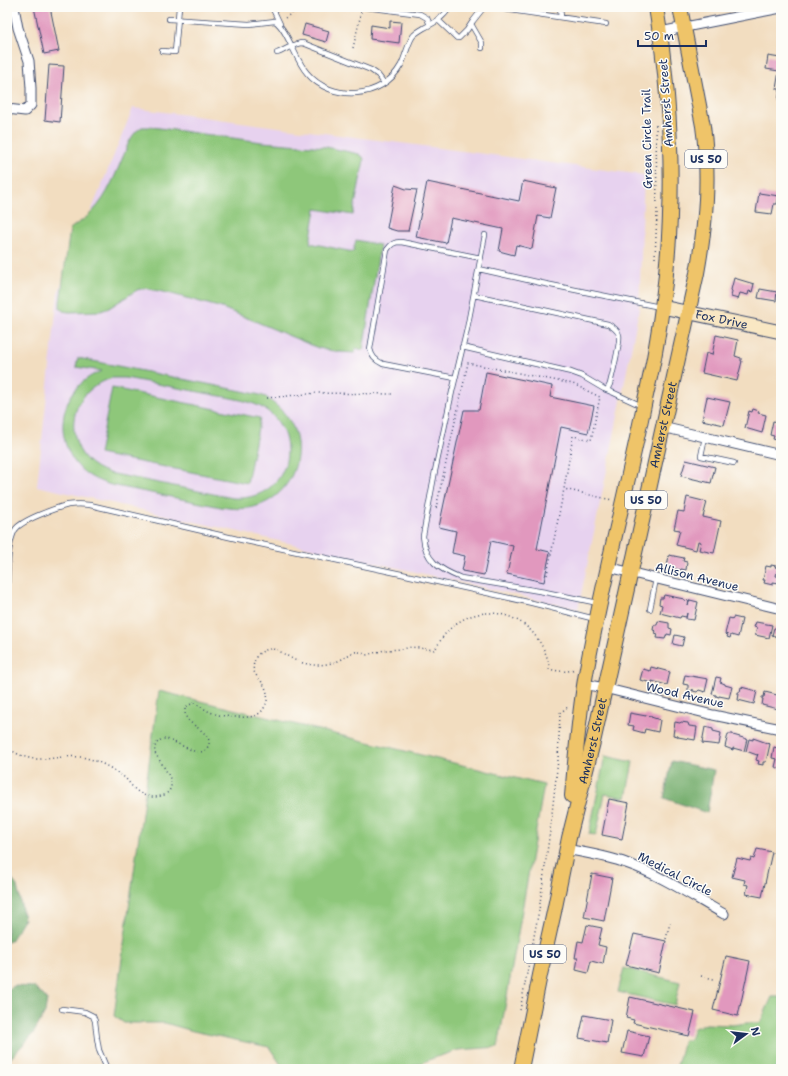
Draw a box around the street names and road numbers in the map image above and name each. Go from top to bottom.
street label: Amherst Street [655,58,677,148]
street label: Green Circle Trail [638,88,656,189]
road number: US 50 [685,150,727,168]
street label: Fox Drive [694,306,750,333]
street label: Amherst Street [646,380,681,470]
road number: US 50 [625,491,667,509]
street label: Allison Avenue [653,559,741,595]
street label: Wood Avenue [644,678,726,712]
street label: Amherst Street [575,696,611,786]
street label: Medical Circle [635,848,715,900]
road number: US 50 [524,945,566,963]

